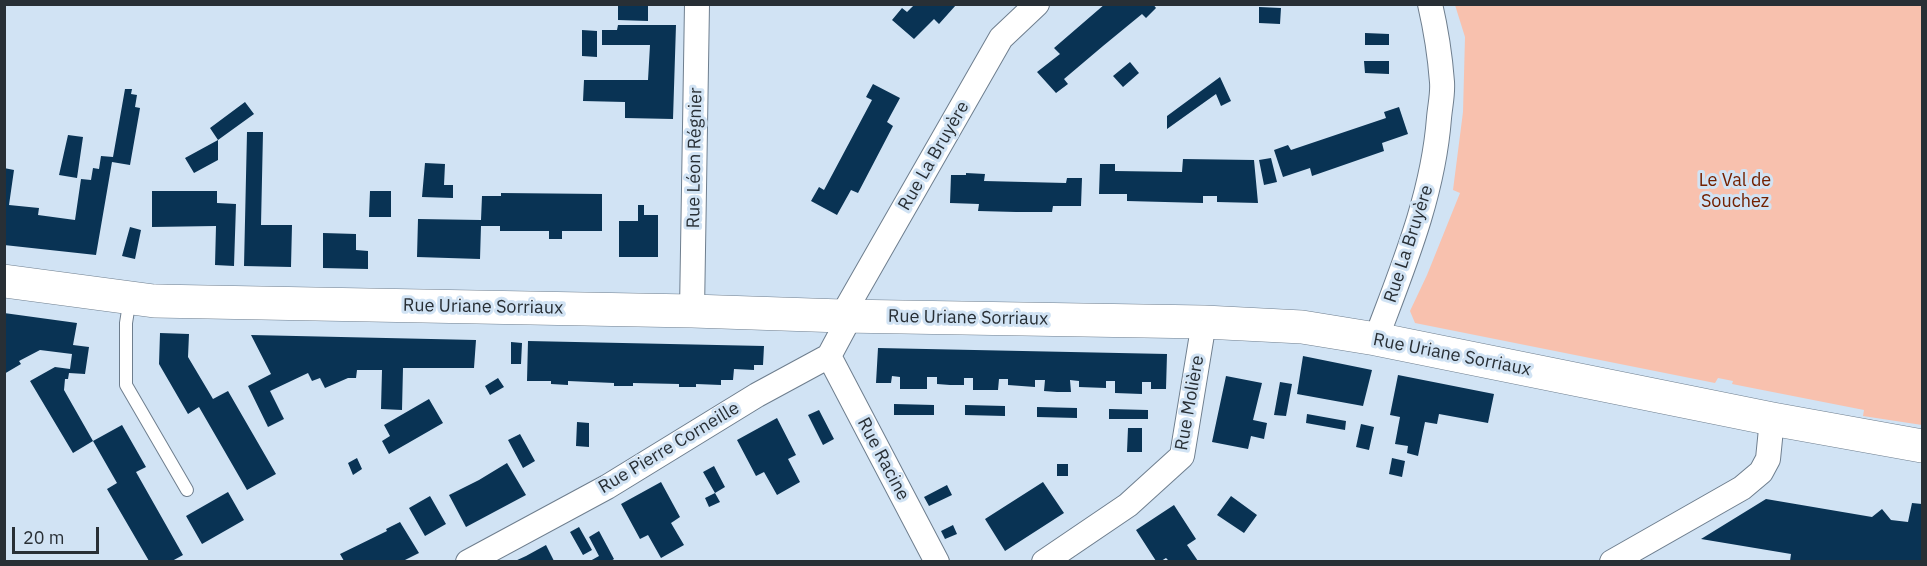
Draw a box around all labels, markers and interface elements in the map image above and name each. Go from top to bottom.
street label: Rue Léon Régnier [683,87,707,229]
street label: Rue La Bruyère [894,98,974,214]
park label: Le Val de Souchez [1699,170,1771,213]
street label: Rue La Bruyère [1380,182,1438,306]
street label: Rue Uriane Sorriaux [403,295,563,319]
street label: Rue Uriane Sorriaux [888,306,1048,330]
street label: Rue Uriane Sorriaux [1371,329,1533,381]
street label: Rue Molière [1171,354,1209,452]
street label: Rue Pierre Corneille [595,397,743,499]
street label: Rue Racine [852,414,914,504]
scale bar [15,515,102,553]
text: 20 m [23,526,65,549]

